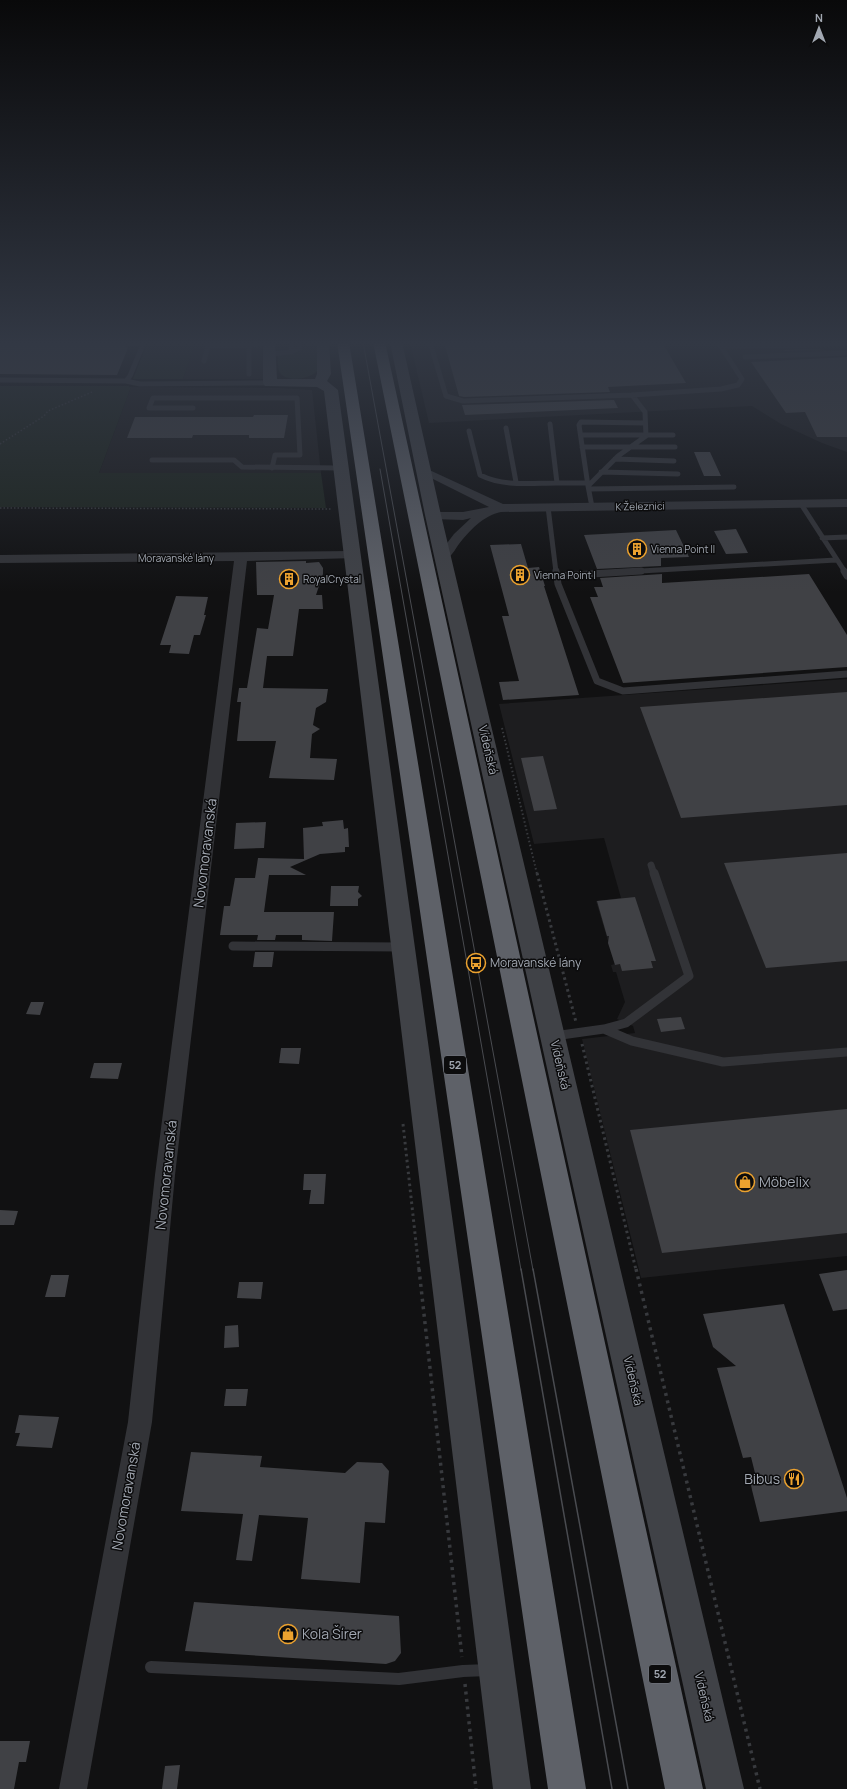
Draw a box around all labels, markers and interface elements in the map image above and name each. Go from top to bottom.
north arrow [799,8,839,48]
text: N [815,10,823,25]
street label: K Železnici [615,499,665,513]
building icon: Vienna Point II [626,538,648,560]
place label: Vienna Point II [651,542,715,556]
street label: Moravanské lány [138,551,215,565]
building icon: Vienna Point I [509,564,531,586]
building icon: RoyalCrystal [278,568,300,590]
place label: Vienna Point I [534,568,596,582]
place label: RoyalCrystal [303,572,361,586]
street label: Vídeňská [475,724,502,776]
street label: Novomoravanská [188,797,221,909]
bus stop icon: Moravanské lány [465,952,487,974]
place label: Moravanské lány [490,954,582,971]
street label: Vídeňská [547,1039,574,1091]
road number: 52 [444,1056,466,1074]
street label: Novomoravanská [150,1119,181,1231]
shop icon: Möbelix [734,1171,756,1193]
place label: Möbelix [759,1172,810,1191]
street label: Vídeňská [620,1355,647,1407]
street label: Novomoravanská [107,1440,144,1552]
restaurant icon: Bibus [783,1468,805,1490]
place label: Bibus [744,1469,780,1488]
shop icon: Kola Šírer [277,1623,299,1645]
place label: Kola Šírer [302,1624,362,1643]
road number: 52 [649,1665,671,1683]
street label: Vídeňská [691,1671,718,1723]

